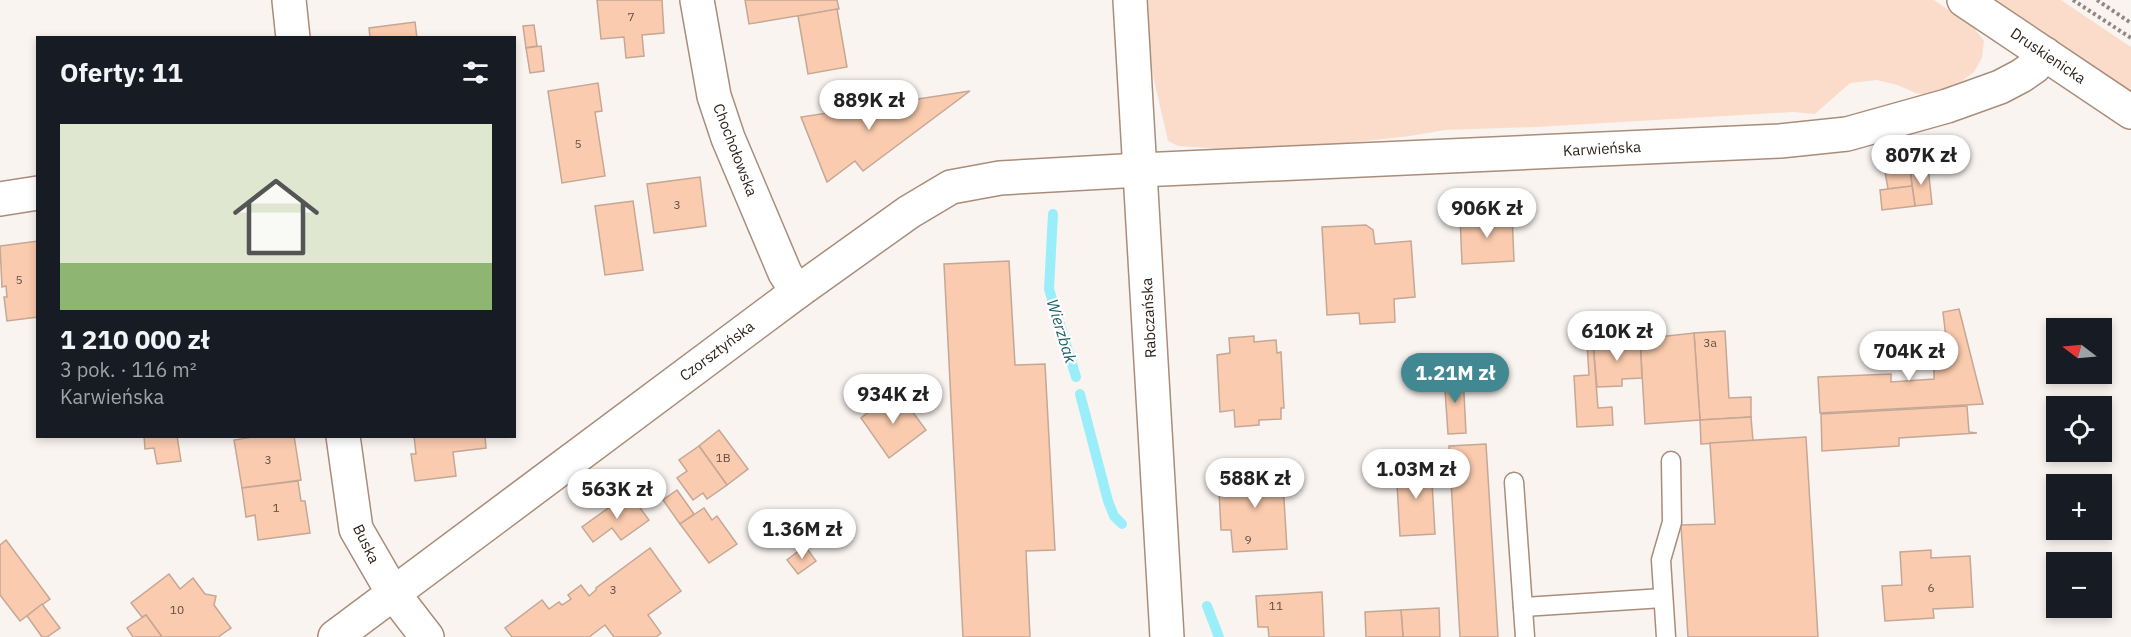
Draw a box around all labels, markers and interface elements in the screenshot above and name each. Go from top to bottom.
house number: 7 [627,9,635,24]
street label: Druskienicka [2007,23,2090,88]
text: Oferty: 11 [60,55,183,89]
icon: filters [459,56,492,89]
pin: 889K zł [814,80,924,131]
text: 889K zł [833,86,905,113]
street label: Chochołowska [709,101,762,199]
pin: 807K zł [1866,135,1976,186]
house number: 5 [574,136,582,151]
street label: Karwieńska [1563,137,1641,160]
text: 807K zł [1885,141,1957,168]
icon: home [222,163,330,271]
pin: 906K zł [1432,188,1542,239]
text: 906K zł [1451,194,1523,221]
house number: 3 [673,197,681,212]
house number: 5 [15,272,23,287]
street label: Rabczańska [1137,277,1160,359]
water label: Wierzbak [1043,297,1081,366]
pin: 610K zł [1562,311,1672,362]
street label: Czorsztyńska [676,316,758,385]
text: 610K zł [1581,317,1653,344]
north arrow [2046,318,2112,384]
map controls [2046,318,2112,618]
text: 1 210 000 zł [60,322,209,356]
pin: 704K zł [1854,331,1964,382]
house number: 3a [1703,335,1717,350]
text: 704K zł [1873,337,1945,364]
pin: 1.21M zł [1393,353,1517,404]
text: 3 pok. · 116 m² [60,356,197,383]
text: 1.21M zł [1415,359,1495,386]
pin: 934K zł [838,374,948,425]
text: 934K zł [857,380,929,407]
text: Karwieńska [60,383,164,410]
button: locate [2046,396,2112,462]
pin: 1.03M zł [1354,449,1478,500]
house number: 1B [715,450,731,465]
house number: 3 [264,452,272,467]
text: 1.03M zł [1376,455,1456,482]
pin: 588K zł [1200,458,1310,509]
text: 588K zł [1219,464,1291,491]
pin: 563K zł [562,469,672,520]
button: + [2046,474,2112,540]
text: 563K zł [581,475,653,502]
house number: 1 [272,500,280,515]
pin: 1.36M zł [740,509,864,560]
text: 1.36M zł [762,515,842,542]
street label: Buska [349,521,384,567]
house number: 9 [1244,532,1252,547]
button: − [2046,552,2112,618]
house number: 6 [1927,580,1935,595]
house number: 3 [609,582,617,597]
house number: 11 [1269,598,1283,613]
house number: 10 [170,602,184,617]

